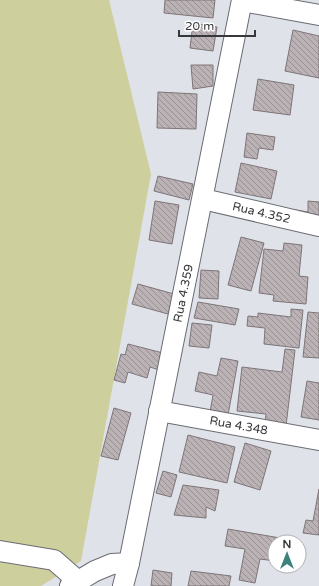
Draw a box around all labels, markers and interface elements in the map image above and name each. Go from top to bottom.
scale bar [179,12,255,38]
text: 20 m [185,19,214,33]
street label: Rua 4.352 [231,199,292,226]
street label: Rua 4.359 [170,263,196,323]
street label: Rua 4.348 [208,413,269,438]
north arrow [267,534,307,574]
text: N [283,538,291,551]

